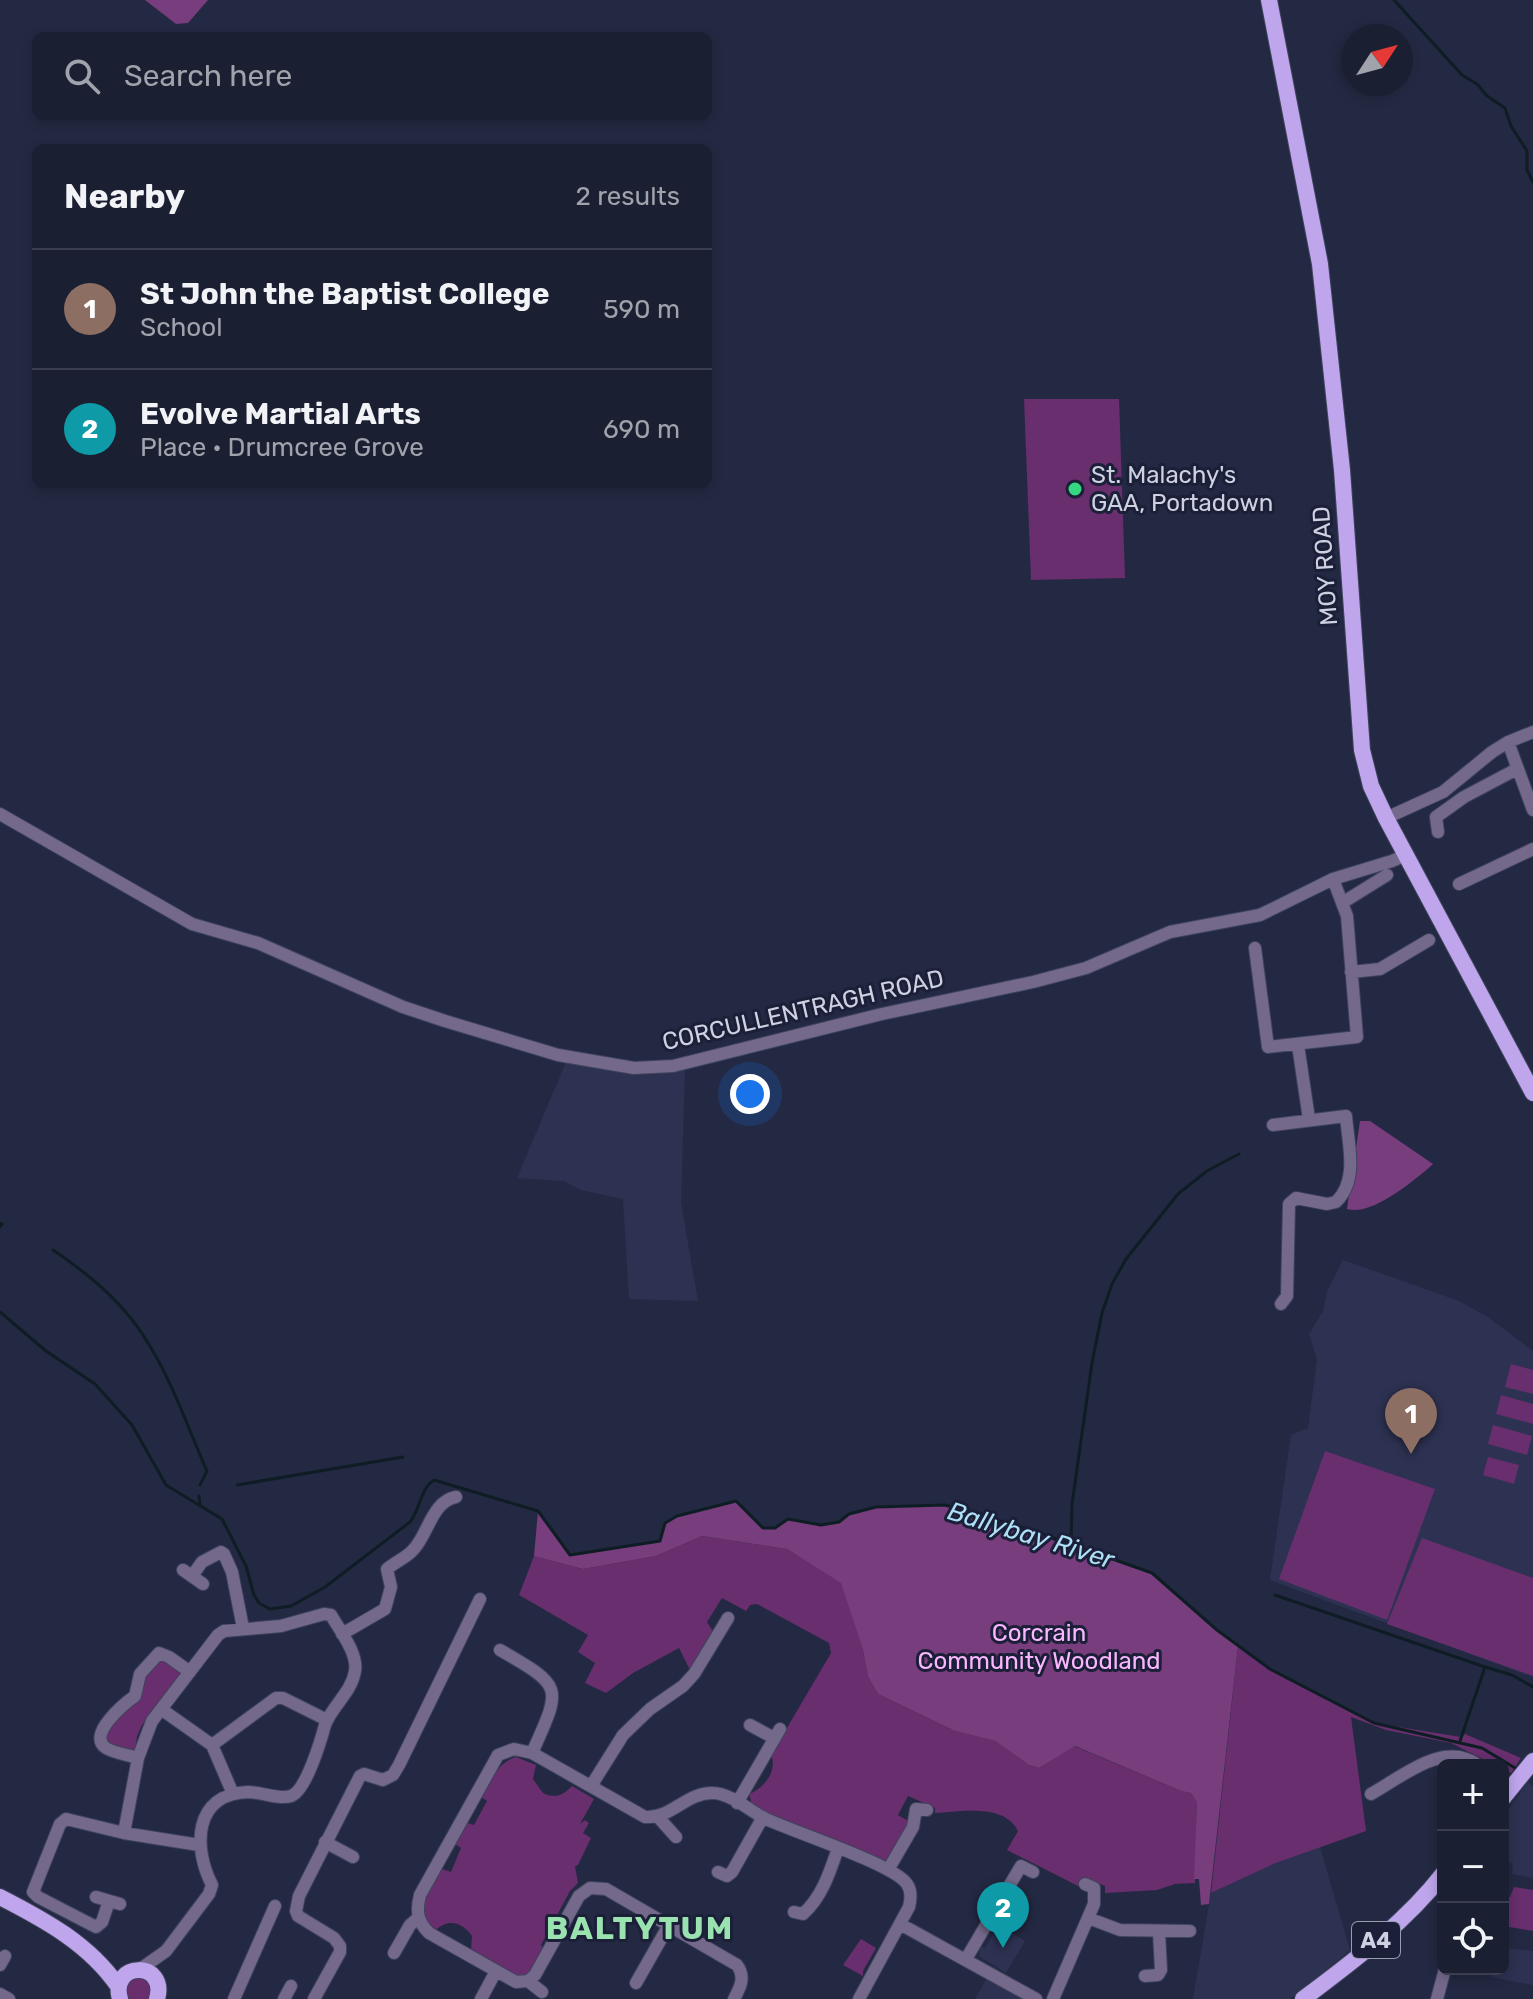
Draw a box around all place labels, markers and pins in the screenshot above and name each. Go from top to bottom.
place label: St. Malachy's GAA, Portadown [1091,461,1273,517]
marker: St. Malachy's GAA, Portadown [1066,480,1084,498]
pin: 1 [1385,1388,1437,1454]
pin: 2 [977,1882,1029,1948]

